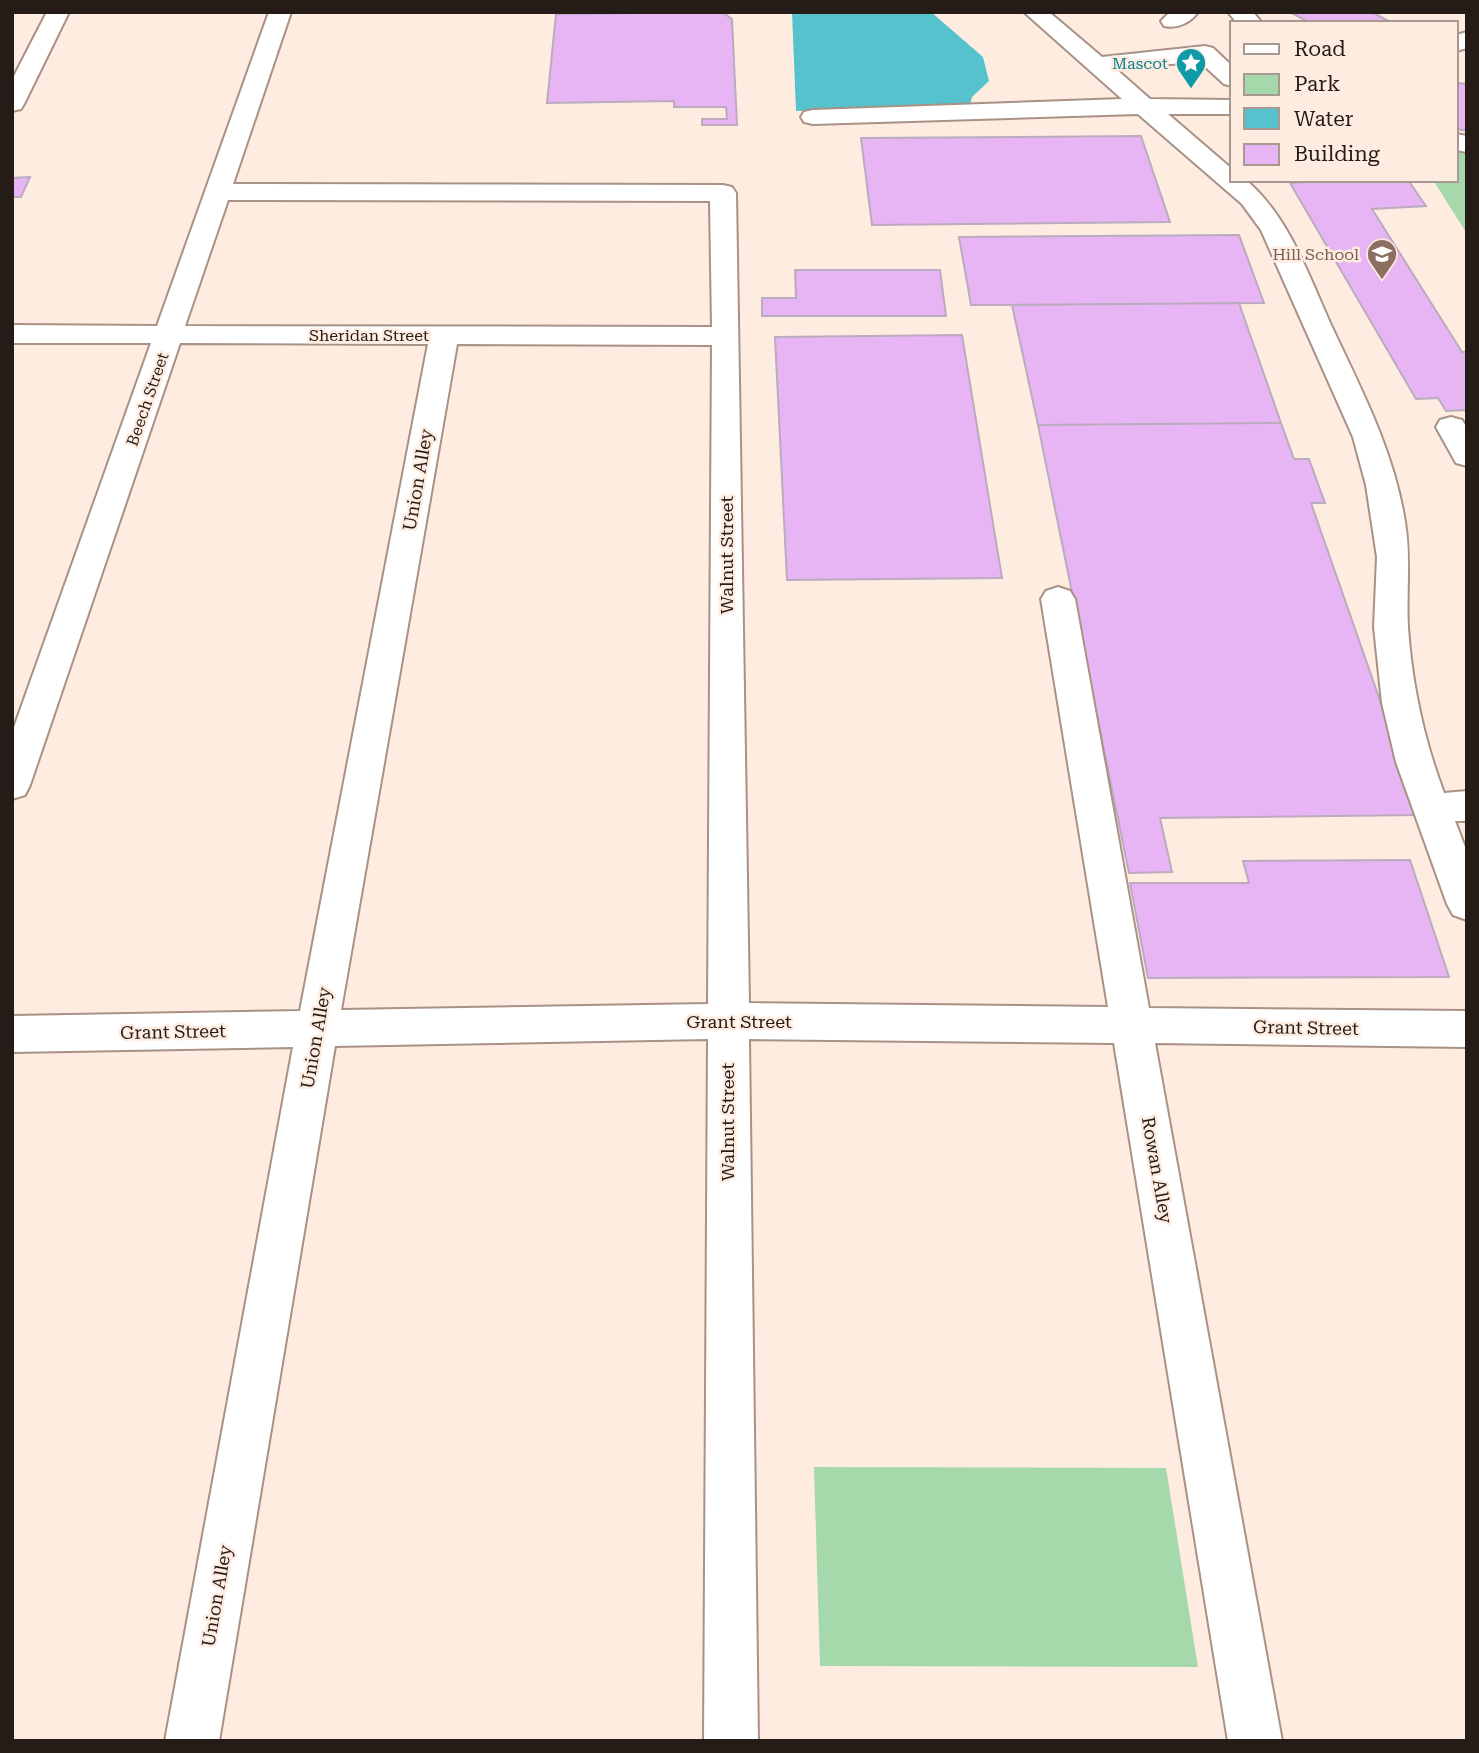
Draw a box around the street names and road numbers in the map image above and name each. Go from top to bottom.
street label: Sheridan Street [309,326,429,345]
street label: Beech Street [123,350,172,448]
street label: Union Alley [398,427,437,532]
street label: Walnut Street [716,496,737,614]
street label: Union Alley [296,985,335,1090]
street label: Grant Street [686,1011,792,1032]
street label: Grant Street [1253,1016,1359,1039]
street label: Grant Street [120,1020,226,1043]
street label: Walnut Street [717,1063,738,1181]
street label: Rowan Alley [1138,1115,1177,1225]
street label: Union Alley [197,1543,236,1648]

